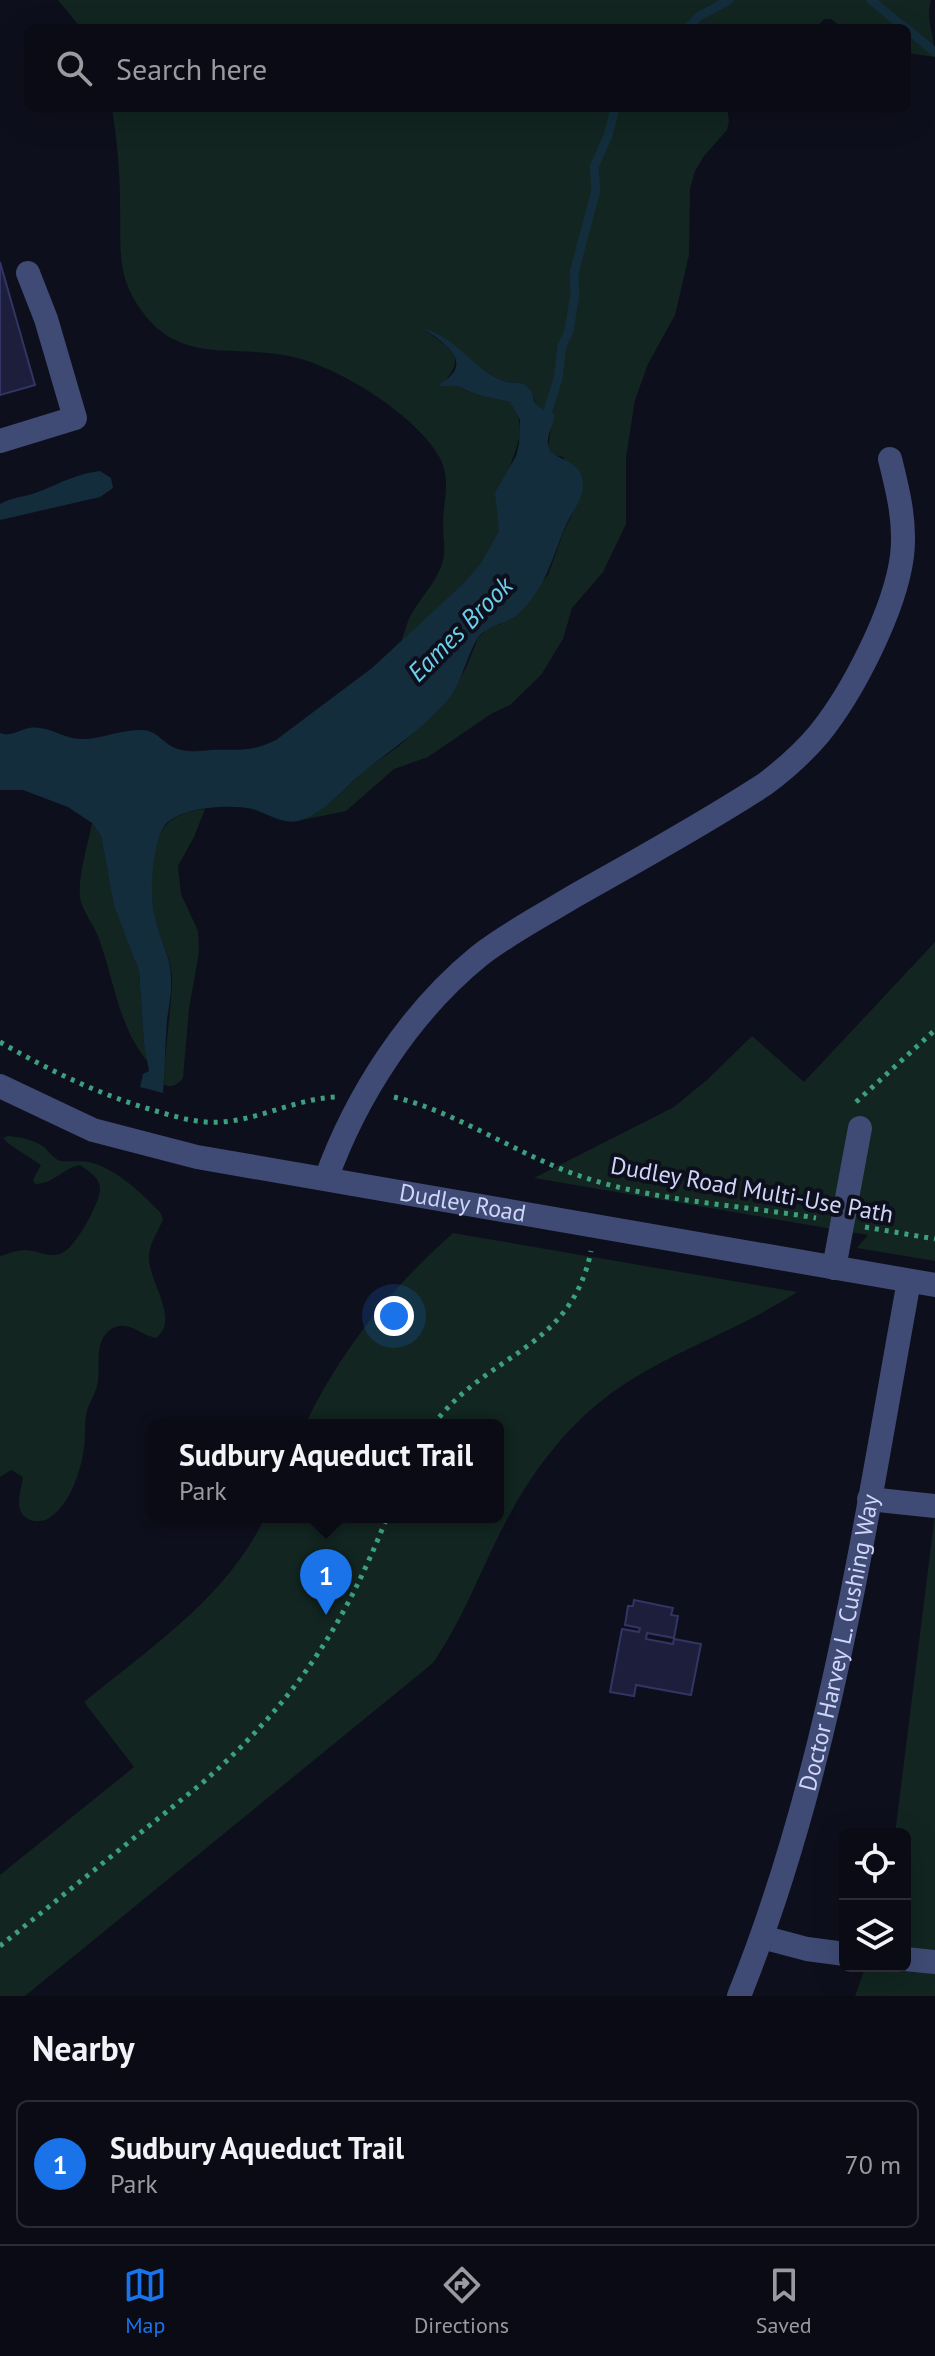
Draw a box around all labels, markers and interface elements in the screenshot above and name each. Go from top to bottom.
search box [24,24,911,112]
icon: search [52,46,96,90]
text: Search here [116,49,267,88]
water label: Eames Brook [400,568,520,688]
street label: Dudley Road Multi-Use Path [608,1149,896,1230]
street label: Dudley Road [397,1176,528,1229]
your location [374,1296,414,1336]
popup [148,1419,504,1523]
text: Sudbury Aqueduct Trail [179,1435,473,1474]
text: Park [179,1474,227,1507]
street label: Doctor Harvey L. Cushing Way [791,1492,886,1794]
pin: 1 [300,1549,352,1615]
map controls [839,1828,911,1972]
button: locate [839,1828,911,1900]
button: layers [839,1900,911,1972]
text: Nearby [32,2026,134,2070]
text: Sudbury Aqueduct Trail [110,2128,404,2167]
text: 1 [53,2148,67,2181]
text: 70 m [845,2148,901,2181]
text: Park [110,2167,158,2200]
tab: Map [123,2263,167,2339]
tab: Directions [414,2263,509,2339]
tab: Saved [756,2263,812,2339]

